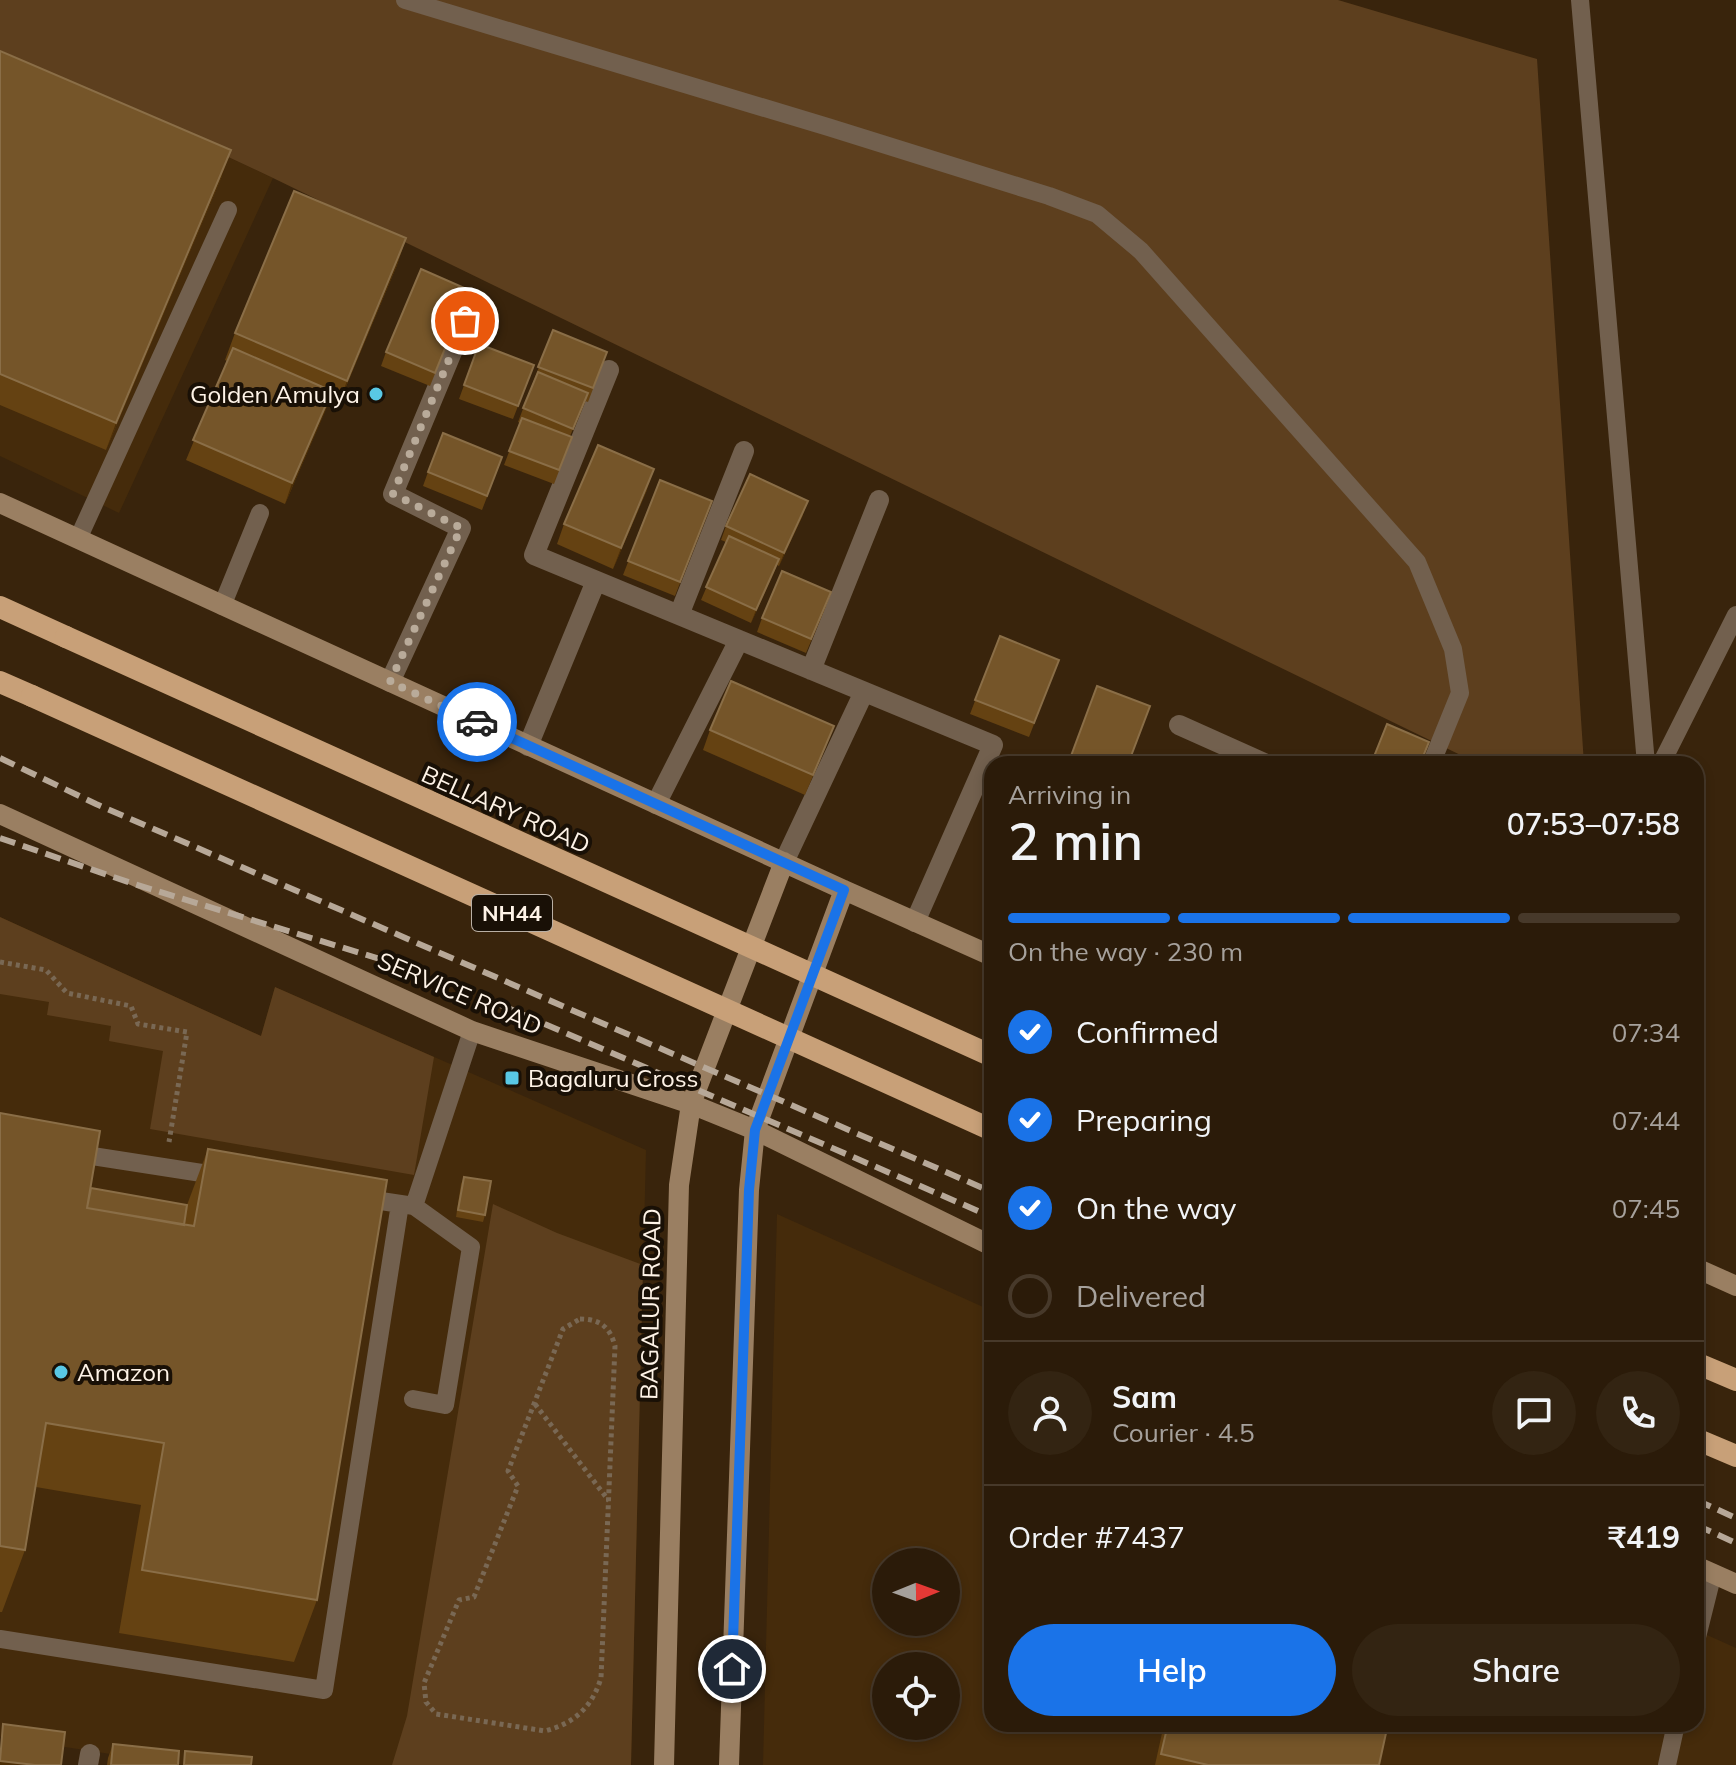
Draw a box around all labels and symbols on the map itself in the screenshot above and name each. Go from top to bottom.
pin [431,287,499,355]
place label: Golden Amulya [190,379,360,409]
marker: Golden Amulya [367,385,385,403]
courier [437,682,517,762]
street label: BELLARY ROAD [417,758,595,860]
road number: NH44 [472,895,552,931]
street label: SERVICE ROAD [373,945,547,1041]
place label: Bagaluru Cross [528,1063,698,1093]
marker: Bagaluru Cross [503,1069,521,1087]
street label: BAGALUR ROAD [633,1208,667,1400]
place label: Amazon [77,1357,170,1387]
marker: Amazon [52,1363,70,1381]
north arrow [872,1548,960,1636]
pin [698,1635,766,1703]

